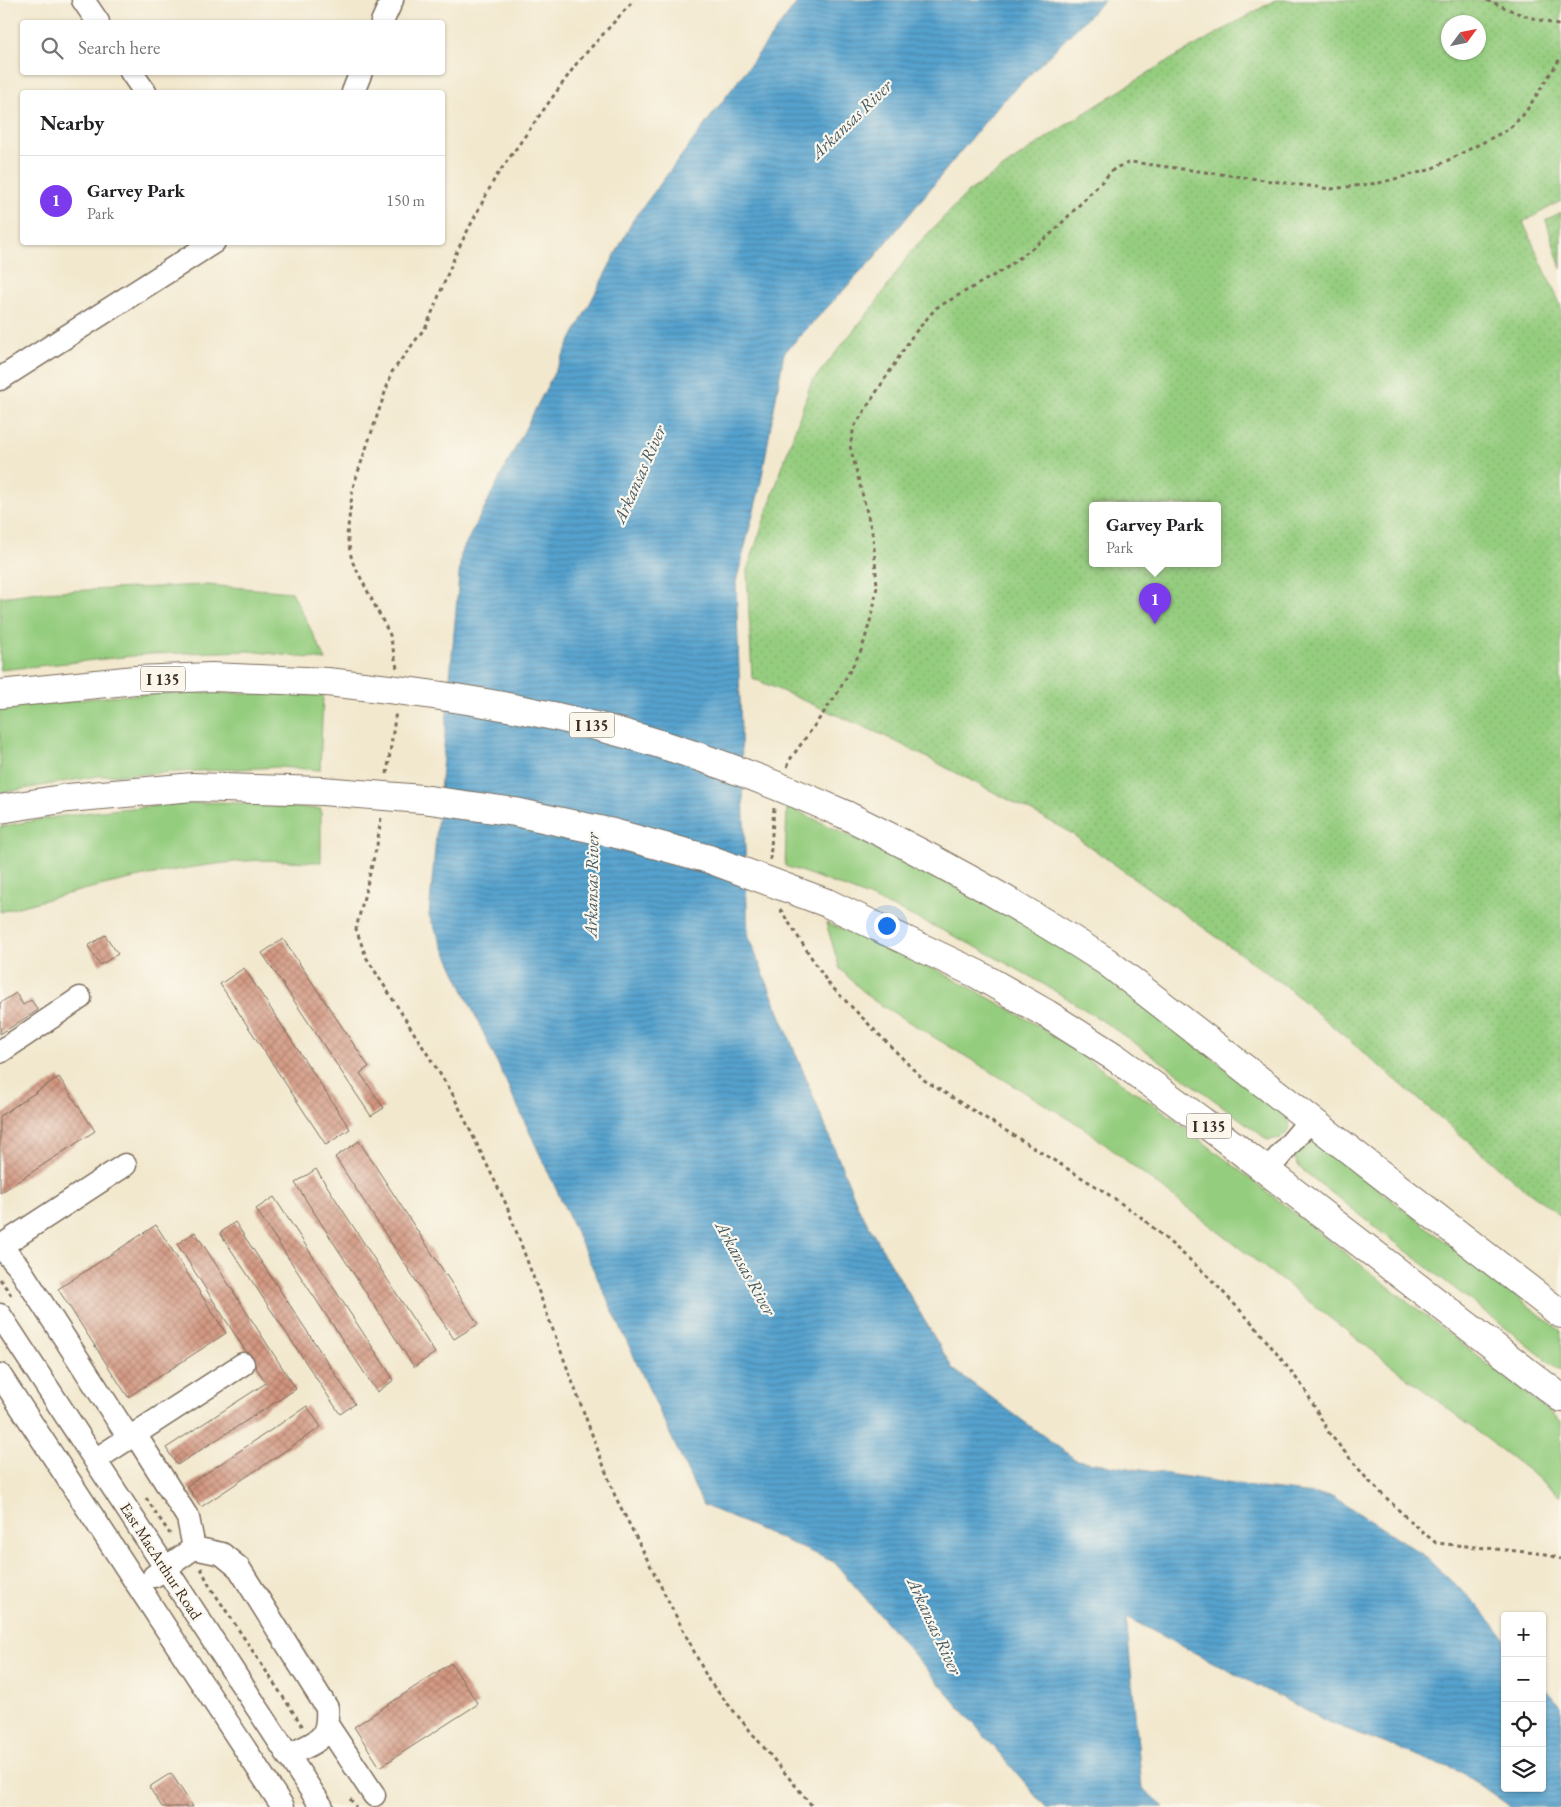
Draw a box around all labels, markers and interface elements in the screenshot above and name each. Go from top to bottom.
north arrow [1441,15,1486,60]
search box [20,20,445,75]
icon: search [38,34,66,62]
text: Search here [78,35,160,60]
water label: Arkansas River [804,74,898,165]
text: Nearby [40,109,104,136]
text: Garvey Park [87,178,185,203]
text: 1 [52,190,60,211]
text: 150 m [386,190,425,211]
text: Park [87,203,114,224]
water label: Arkansas River [606,420,671,528]
popup [1089,502,1221,567]
text: Garvey Park [1106,512,1204,537]
text: Park [1106,537,1133,558]
pin: 1 [1139,583,1171,624]
road number: I 135 [140,666,186,692]
road number: I 135 [570,712,614,738]
water label: Arkansas River [579,831,603,940]
your location [874,913,900,939]
road number: I 135 [1186,1114,1232,1138]
water label: Arkansas River [710,1215,782,1320]
street label: East MacArthur Road [115,1498,207,1624]
water label: Arkansas River [902,1572,968,1679]
map controls [1501,1612,1546,1792]
button: + [1501,1612,1546,1657]
button: − [1501,1657,1546,1702]
button: locate [1501,1702,1546,1747]
button: layers [1501,1747,1546,1792]

